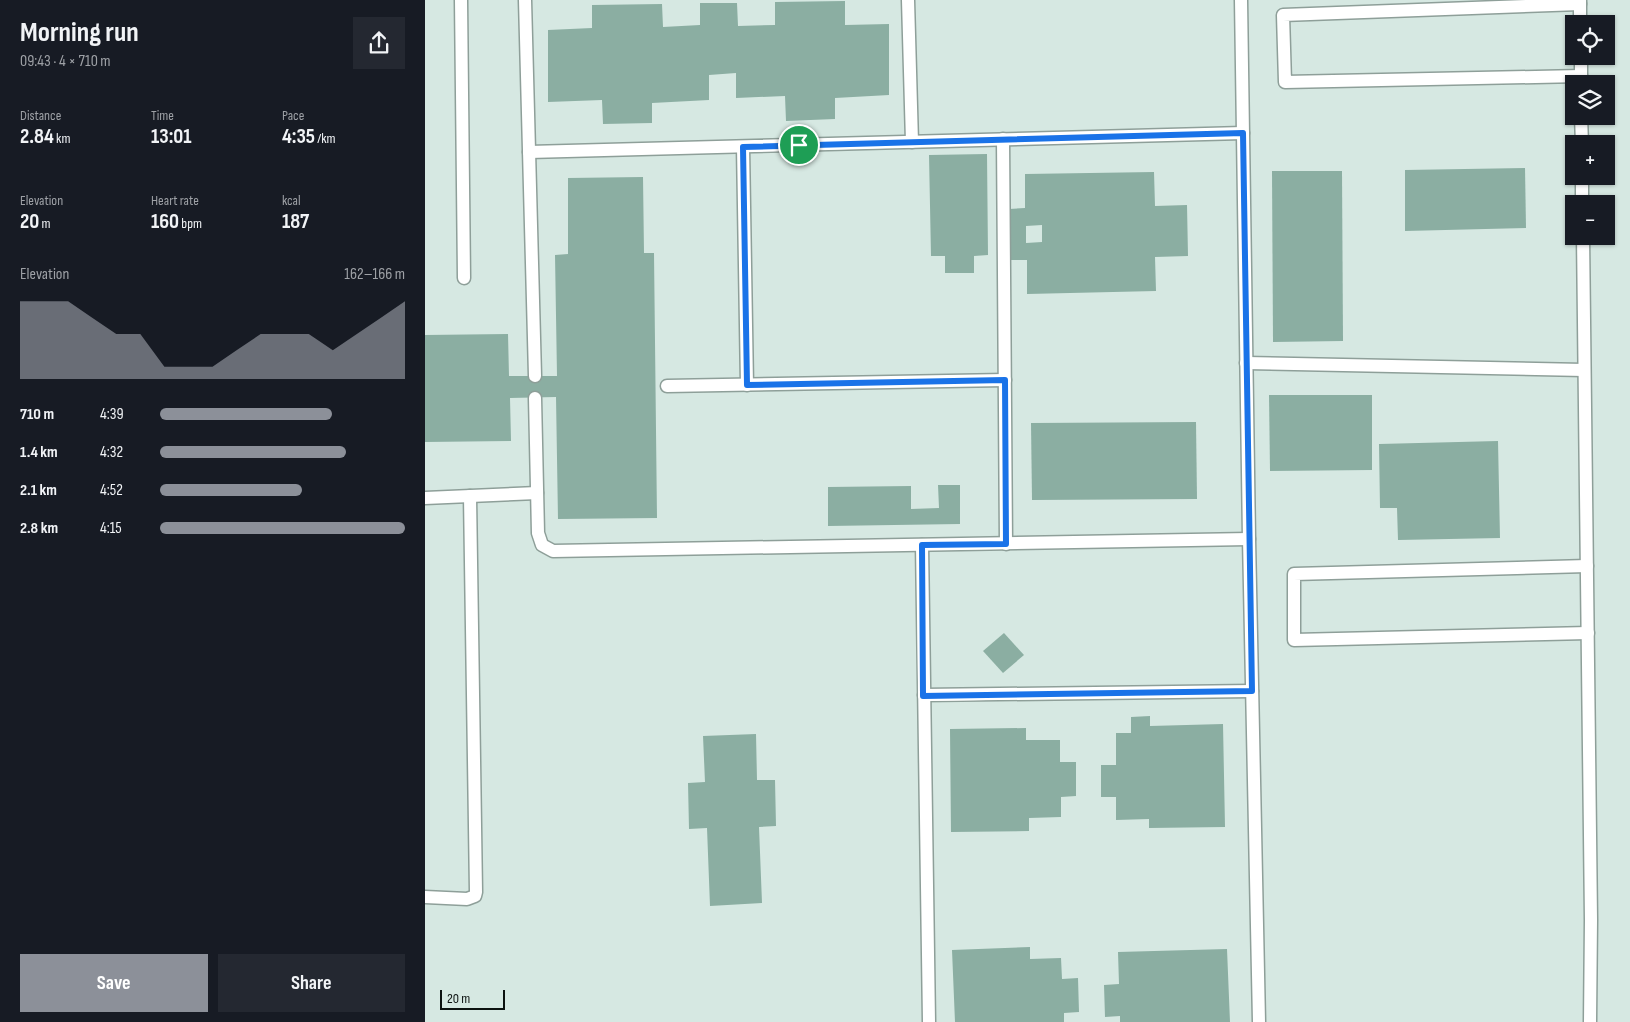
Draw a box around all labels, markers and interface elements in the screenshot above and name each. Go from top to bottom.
map controls [1565,15,1615,245]
button: locate [1565,15,1615,65]
text: Morning run [20,16,139,49]
button: share [353,17,405,69]
text: 09:43 · 4 × 710 m [20,52,111,71]
button: layers [1565,75,1615,125]
text: Distance [20,107,61,124]
text: Time [151,107,174,124]
text: Pace [282,107,304,124]
text: 2.84 [20,124,54,149]
text: 13:01 [151,124,192,149]
text: 4:35 [282,124,315,149]
pin [778,124,820,166]
text: km [54,130,70,147]
text: /km [315,130,336,147]
icon: arrive [785,131,813,159]
button: + [1565,135,1615,185]
text: Elevation [20,192,63,209]
text: Heart rate [151,192,199,209]
text: kcal [282,192,301,209]
button: − [1565,195,1615,245]
text: 20 [20,209,39,234]
text: 160 [151,209,179,234]
text: 187 [282,209,309,234]
text: m [39,215,50,232]
text: bpm [179,215,202,232]
text: Elevation [20,265,69,284]
text: 162–166 m [344,265,405,284]
text: 710 m [20,405,54,424]
text: 4:39 [100,405,124,424]
text: 1.4 km [20,443,58,462]
text: 4:32 [100,443,123,462]
text: 2.1 km [20,481,57,500]
text: 4:52 [100,481,123,500]
text: 2.8 km [20,519,58,538]
text: 4:15 [100,519,122,538]
button: Save [20,954,208,1012]
button: Share [218,954,405,1012]
scale bar [440,987,505,1010]
text: 20 m [447,990,470,1007]

